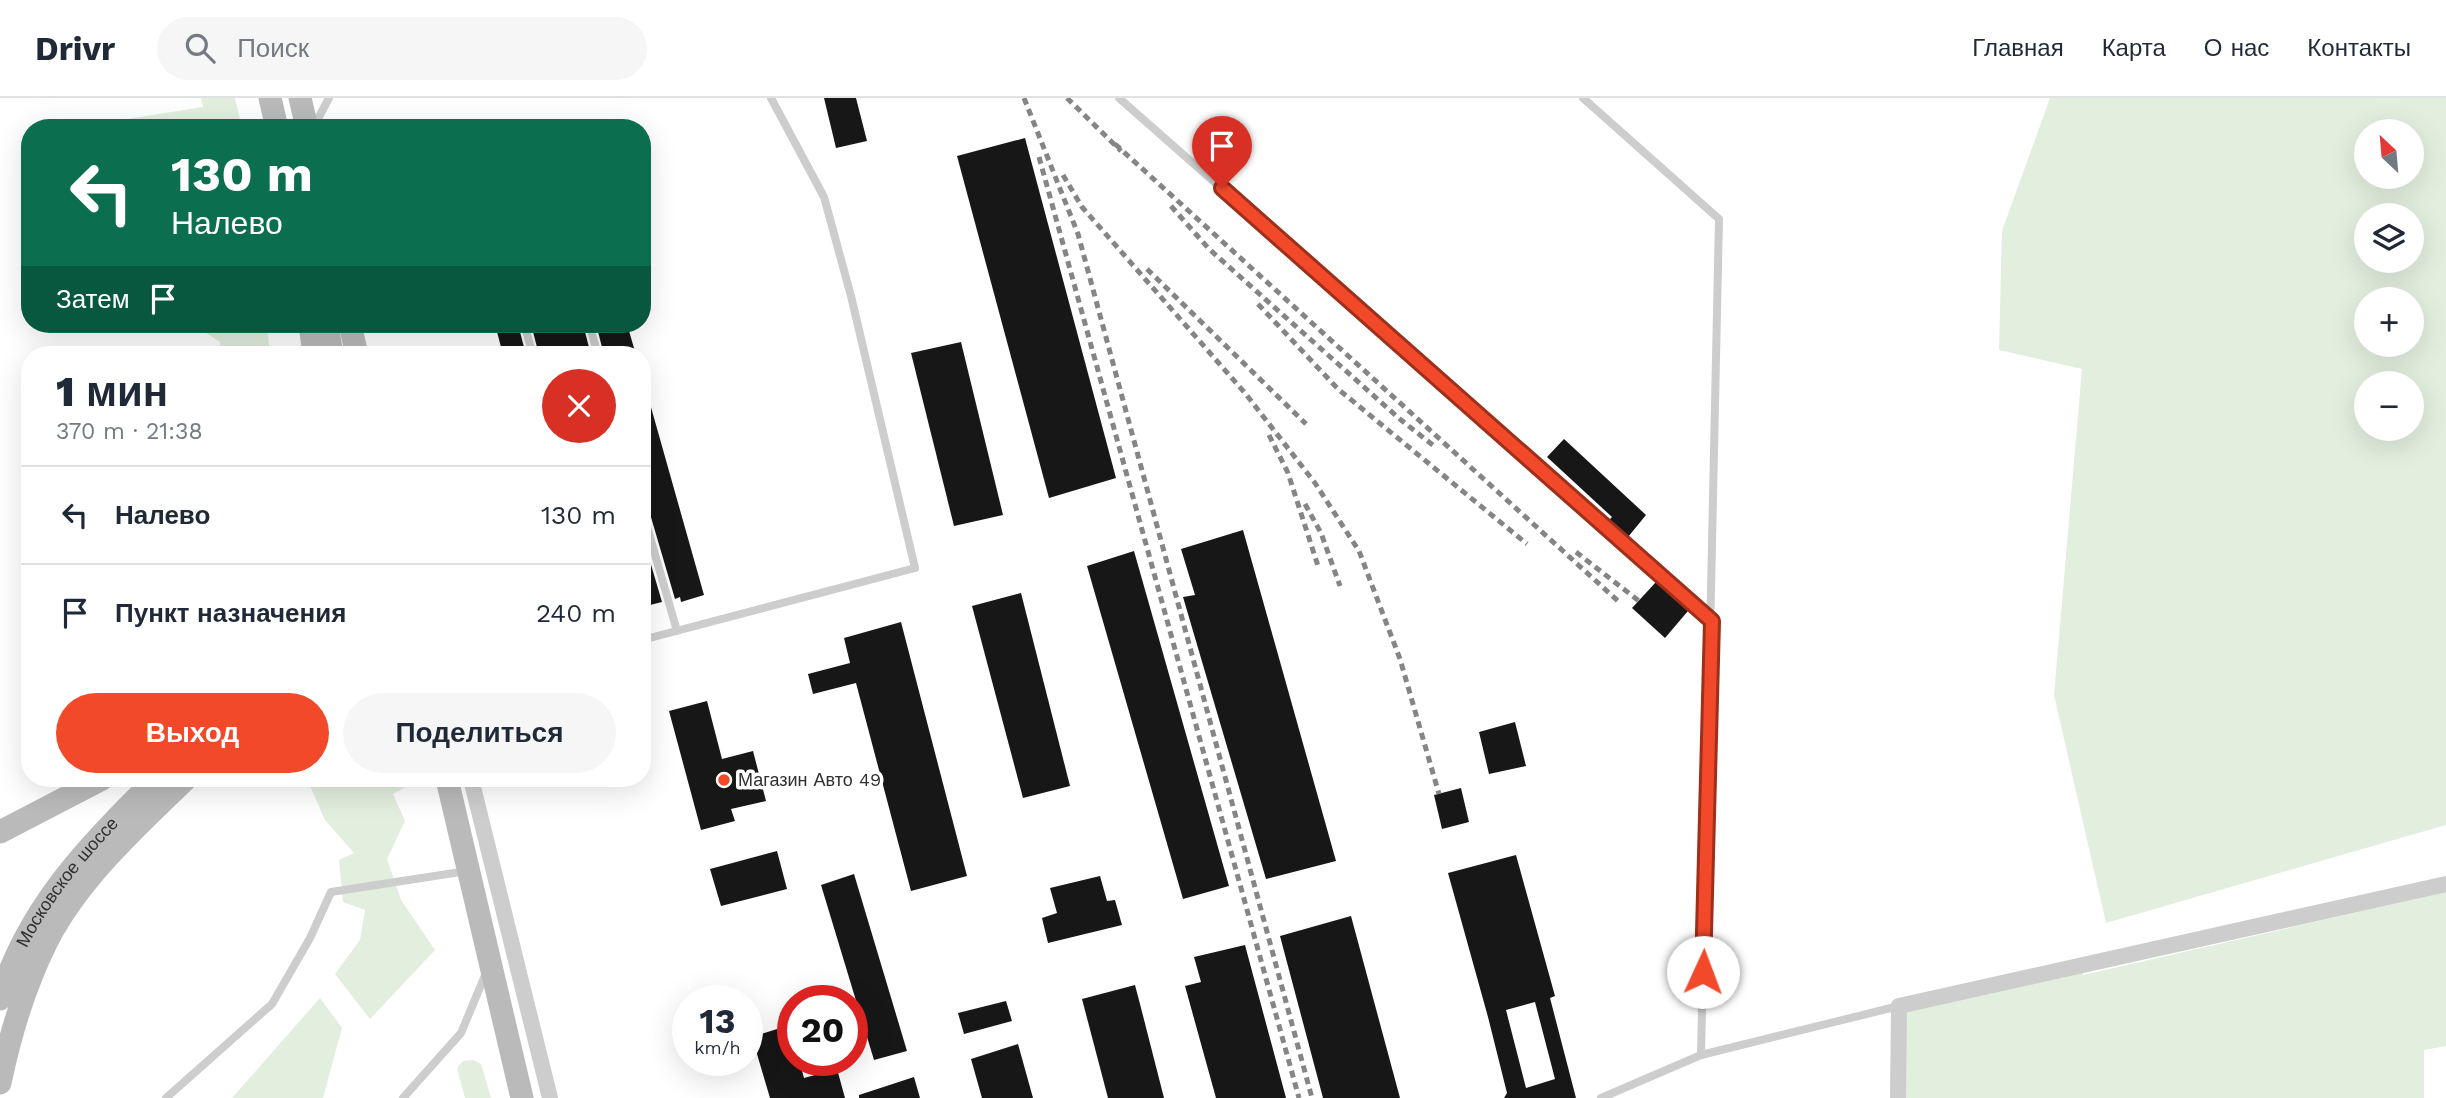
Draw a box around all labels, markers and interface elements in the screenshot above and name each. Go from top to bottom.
search box [157,17,647,80]
text: Drivr [35,29,115,68]
icon: search [181,29,219,67]
text: Поиск [237,33,309,63]
text: Главная [1972,34,2064,62]
text: Карта [2102,34,2166,62]
text: О нас [2204,34,2269,62]
text: Контакты [2307,34,2411,62]
pin [1192,116,1252,188]
north arrow [2354,119,2424,189]
map controls [2354,119,2424,441]
icon: arrive [1203,127,1241,165]
text: 130 m [171,145,313,203]
icon: left [56,147,147,238]
button: layers [2354,203,2424,273]
text: Налево [171,204,283,242]
icon: arrive [144,280,182,318]
text: Затем [56,284,130,314]
button: + [2354,287,2424,357]
text: 1 мин [56,367,168,416]
button: close [542,369,616,443]
button: − [2354,371,2424,441]
text: 370 m · 21:38 [56,418,203,445]
icon: left [56,496,94,534]
text: Налево [115,500,210,530]
text: 130 m [541,500,616,530]
icon: arrive [56,594,94,632]
text: Пункт назначения [115,598,346,628]
text: 240 m [536,598,616,628]
button: Выход [56,693,329,773]
button: Поделиться [343,693,616,773]
place label: Магазин Авто 49 [738,769,881,790]
marker: Магазин Авто 49 [716,772,732,788]
street label: Московское шоссе [11,812,122,950]
position arrow [1666,935,1740,1009]
speed limit sign: 20 [777,985,868,1076]
text: 13 [700,1000,735,1042]
text: km/h [694,1037,741,1058]

